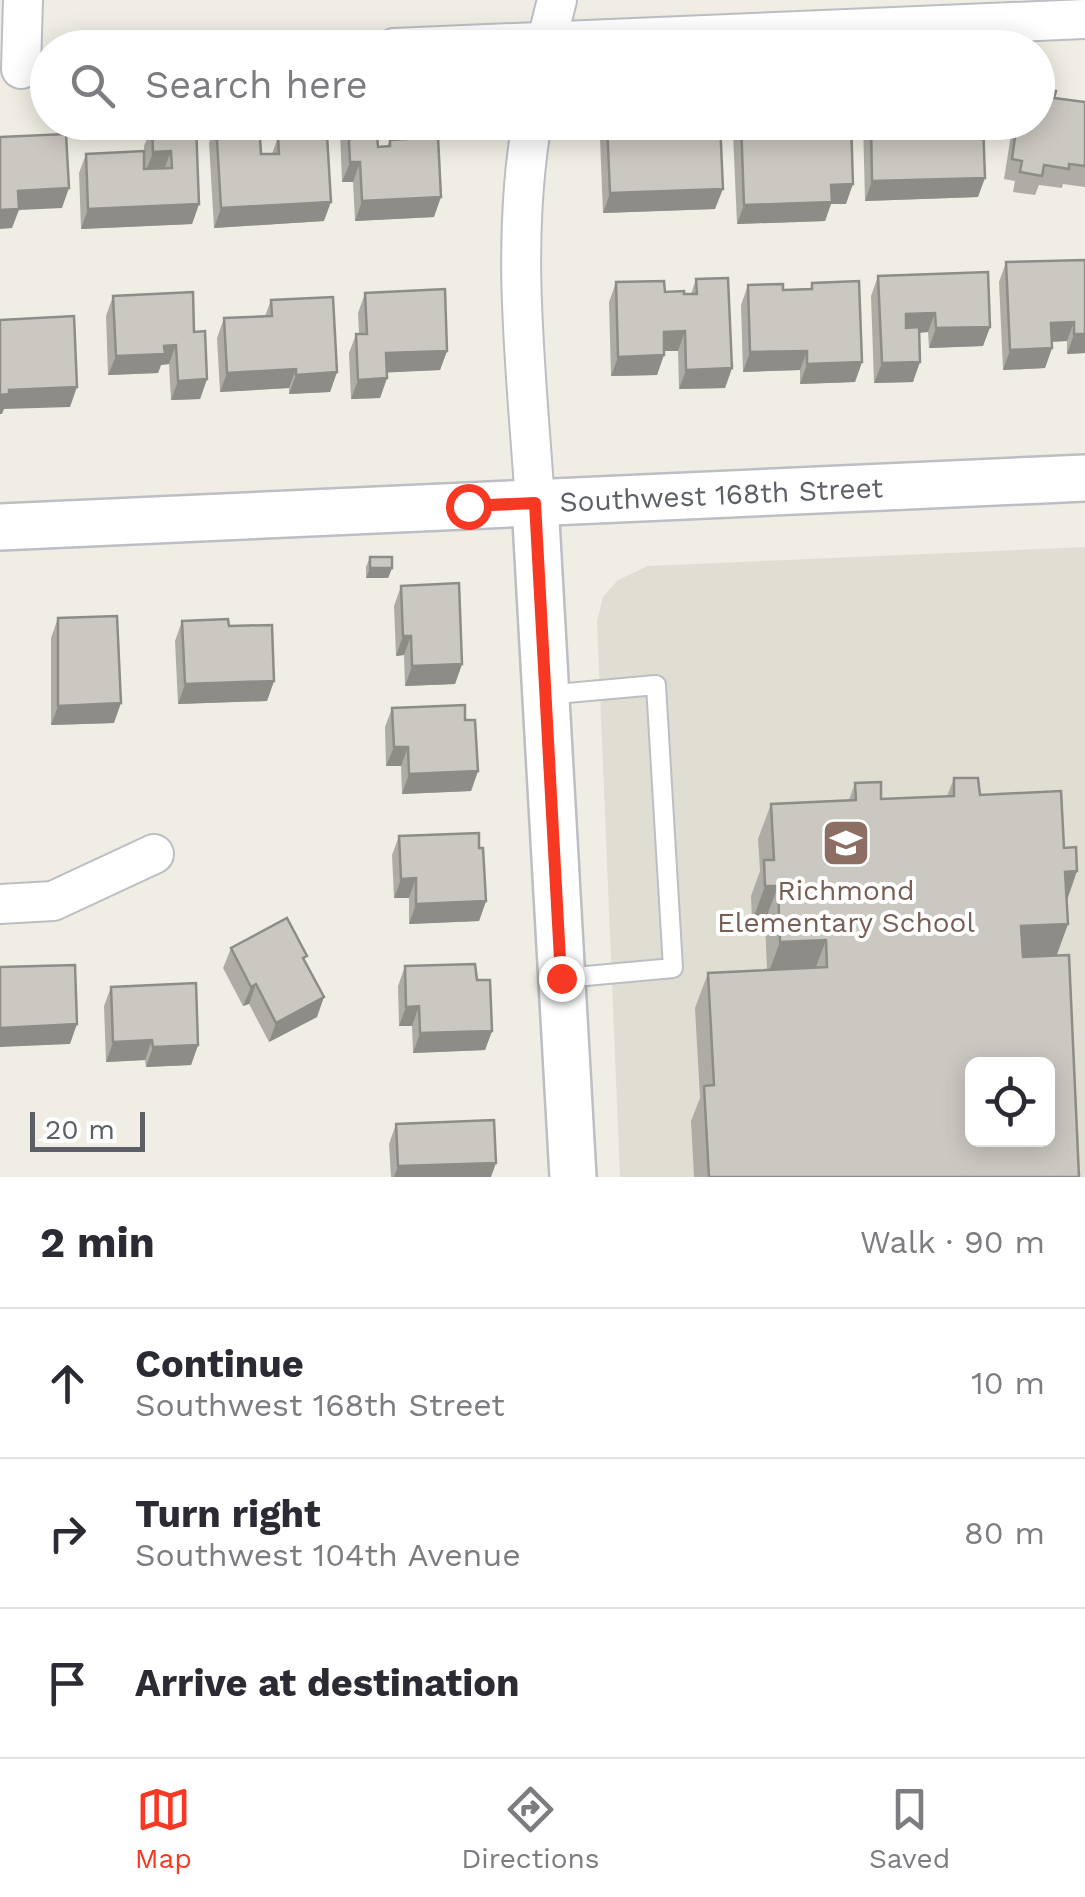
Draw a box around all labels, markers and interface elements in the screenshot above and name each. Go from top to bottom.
search box [30,30,1055,140]
icon: search [65,58,120,113]
text: Search here [145,63,368,107]
street label: Southwest 168th Street [559,471,884,519]
route start [446,484,492,530]
school or university icon: Richmond Elementary School [820,817,872,869]
place label: Richmond Elementary School [717,874,975,939]
route end [539,956,585,1002]
map controls [965,1057,1055,1147]
button: locate [965,1057,1055,1147]
scale bar [30,1107,145,1152]
text: 20 m [45,1113,115,1146]
text: 2 min [40,1218,155,1267]
text: Walk · 90 m [860,1223,1045,1261]
text: Continue [135,1342,304,1386]
icon: ahead [40,1356,95,1411]
text: 10 m [971,1364,1045,1402]
text: Southwest 168th Street [135,1386,505,1424]
text: Turn right [135,1492,321,1536]
icon: right [40,1506,95,1561]
text: 80 m [964,1514,1045,1552]
text: Southwest 104th Avenue [135,1536,521,1574]
icon: arrive [40,1656,95,1711]
text: Arrive at destination [135,1661,520,1705]
tab: Map [135,1782,192,1875]
tab: Directions [461,1782,600,1875]
tab: Saved [869,1782,950,1875]

